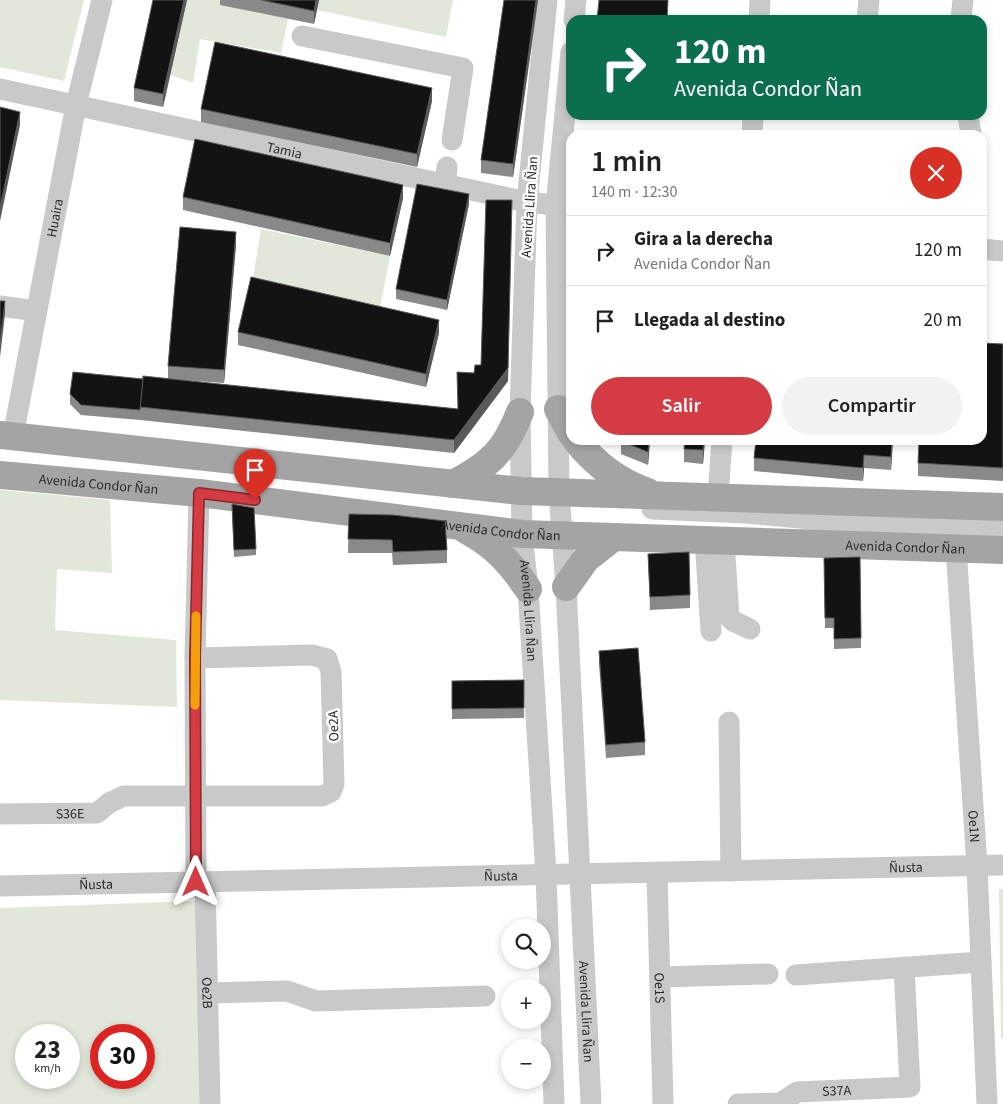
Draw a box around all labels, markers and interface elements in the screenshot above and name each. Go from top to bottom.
text: 120 m [674,27,766,77]
icon: right [591,35,656,100]
text: Avenida Condor Ñan [674,73,862,105]
street label: Tamia [265,137,304,165]
text: 1 min [591,140,662,183]
button: close [910,147,962,199]
street label: Avenida Llira Ñan [516,156,544,258]
text: 140 m · 12:30 [591,181,678,203]
street label: Huaira [42,197,69,239]
text: Gira a la derecha [634,226,773,253]
icon: right [591,237,619,265]
text: 120 m [914,237,962,264]
text: Avenida Condor Ñan [634,253,771,275]
icon: arrive [591,307,619,335]
text: Llegada al destino [634,307,785,334]
text: 20 m [924,307,962,334]
button: Salir [591,377,772,435]
button: Compartir [782,377,962,435]
pin [234,449,276,500]
icon: arrive [241,456,269,484]
street label: Avenida Condor Ñan [38,470,159,500]
street label: Avenida Condor Ñan [440,515,561,546]
street label: Avenida Condor Ñan [845,536,966,560]
street label: Avenida Llira Ñan [514,559,542,662]
street label: Oe2A [323,710,345,742]
street label: S36E [55,804,85,824]
street label: Oe1N [962,810,984,843]
position arrow [169,855,221,907]
street label: Ñusta [889,858,923,878]
street label: Ñusta [484,866,518,887]
street label: Ñusta [79,875,113,895]
map controls [501,919,551,1089]
button: search [501,919,551,969]
street label: Avenida Llira Ñan [573,960,598,1063]
street label: Oe1S [649,972,669,1004]
street label: Oe2B [196,977,217,1009]
button: + [501,979,551,1029]
speed limit sign: 30 [90,1024,155,1089]
text: 23 [34,1032,61,1068]
button: − [501,1039,551,1089]
text: km/h [34,1060,61,1077]
street label: S37A [822,1081,852,1102]

